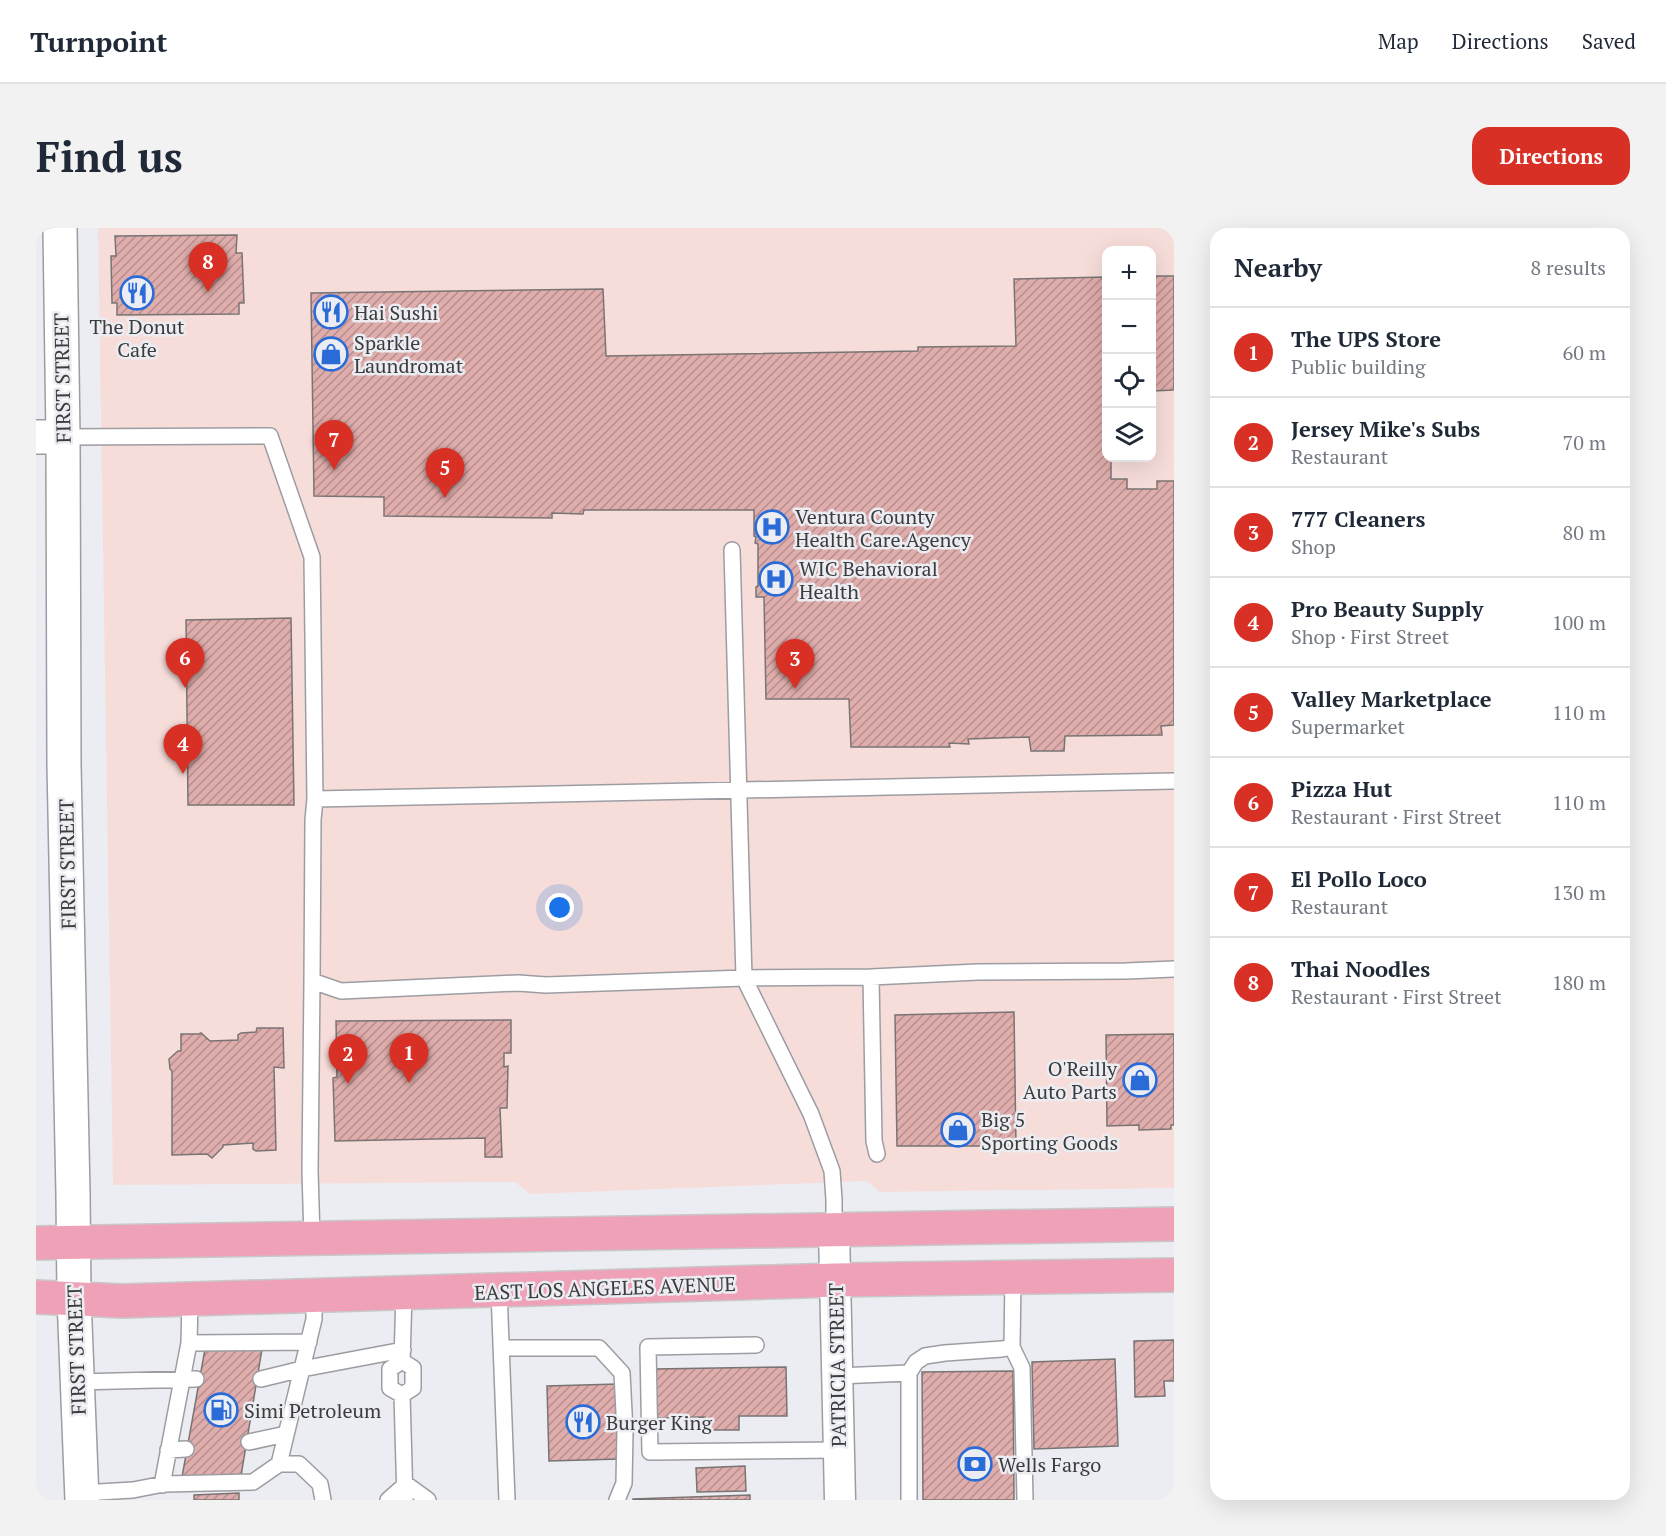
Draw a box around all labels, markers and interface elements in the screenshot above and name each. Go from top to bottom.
text: Turnpoint [30,23,168,60]
text: Map [1378,27,1419,55]
text: Directions [1452,27,1549,55]
text: Saved [1582,27,1636,55]
button: Directions [1472,127,1630,185]
text: Find us [36,128,183,184]
pin: 8 [188,242,228,292]
map controls [1102,246,1156,462]
button: + [1102,246,1156,300]
text: Nearby [1234,250,1322,284]
text: 8 results [1531,254,1606,281]
restaurant icon: The Donut Cafe [119,275,155,311]
restaurant icon: Hai Sushi [313,294,349,330]
place label: Hai Sushi [354,299,438,326]
button: − [1102,300,1156,354]
street label: FIRST STREET [47,313,77,443]
place label: The Donut Cafe [89,313,185,363]
text: The UPS Store [1291,324,1441,353]
place label: Sparkle Laundromat [354,329,464,379]
shop icon: Sparkle Laundromat [313,336,349,372]
text: 1 [1248,339,1259,366]
text: 60 m [1563,339,1606,366]
text: Public building [1291,353,1425,380]
button: locate [1102,354,1156,408]
button: layers [1102,408,1156,462]
text: Jersey Mike's Subs [1291,414,1480,443]
pin: 7 [314,420,354,470]
text: 2 [1248,429,1259,456]
text: 70 m [1563,429,1606,456]
text: Restaurant [1291,443,1388,470]
pin: 5 [426,448,464,498]
place label: Ventura County Health Care.Agency [795,503,972,553]
text: 777 Cleaners [1291,504,1425,533]
hospital icon: Ventura County Health Care.Agency [754,509,790,545]
text: 3 [1248,519,1259,546]
text: 80 m [1563,519,1606,546]
text: Shop [1291,533,1336,560]
place label: WIC Behavioral Health [799,555,938,605]
hospital icon: WIC Behavioral Health [758,561,794,597]
text: Pro Beauty Supply [1291,594,1483,623]
text: 4 [1248,609,1259,636]
text: 100 m [1552,609,1606,636]
text: Shop · First Street [1291,623,1449,650]
pin: 6 [166,638,204,688]
pin: 3 [776,640,814,689]
text: Valley Marketplace [1291,684,1491,713]
text: 5 [1248,699,1259,726]
text: 110 m [1552,699,1606,726]
text: Supermarket [1291,713,1405,740]
pin: 4 [164,724,202,774]
text: Pizza Hut [1291,774,1392,803]
text: 6 [1248,789,1259,816]
text: 110 m [1552,789,1606,816]
street label: FIRST STREET [52,799,82,929]
text: Restaurant · First Street [1291,803,1502,830]
text: El Pollo Loco [1291,864,1427,893]
text: 7 [1248,879,1259,906]
text: 130 m [1552,879,1606,906]
your location [545,893,574,922]
text: Restaurant [1291,893,1388,920]
text: Thai Noodles [1291,954,1430,983]
text: 8 [1248,969,1259,996]
text: 180 m [1552,969,1606,996]
text: Restaurant · First Street [1291,983,1502,1010]
pin: 2 [328,1034,368,1084]
pin: 1 [390,1034,428,1083]
place label: O'Reilly Auto Parts [1023,1055,1118,1105]
shop icon: O'Reilly Auto Parts [1122,1062,1158,1098]
place label: Big 5 Sporting Goods [981,1106,1118,1156]
shop icon: Big 5 Sporting Goods [940,1112,976,1148]
street label: EAST LOS ANGELES AVENUE [474,1270,736,1306]
street label: PATRICIA STREET [822,1283,852,1447]
street label: FIRST STREET [60,1285,92,1415]
fuel station icon: Simi Petroleum [203,1392,239,1428]
place label: Simi Petroleum [244,1397,381,1424]
restaurant icon: Burger King [565,1404,601,1440]
place label: Burger King [606,1409,712,1436]
bank icon: Wells Fargo [957,1446,993,1482]
place label: Wells Fargo [998,1451,1101,1478]

